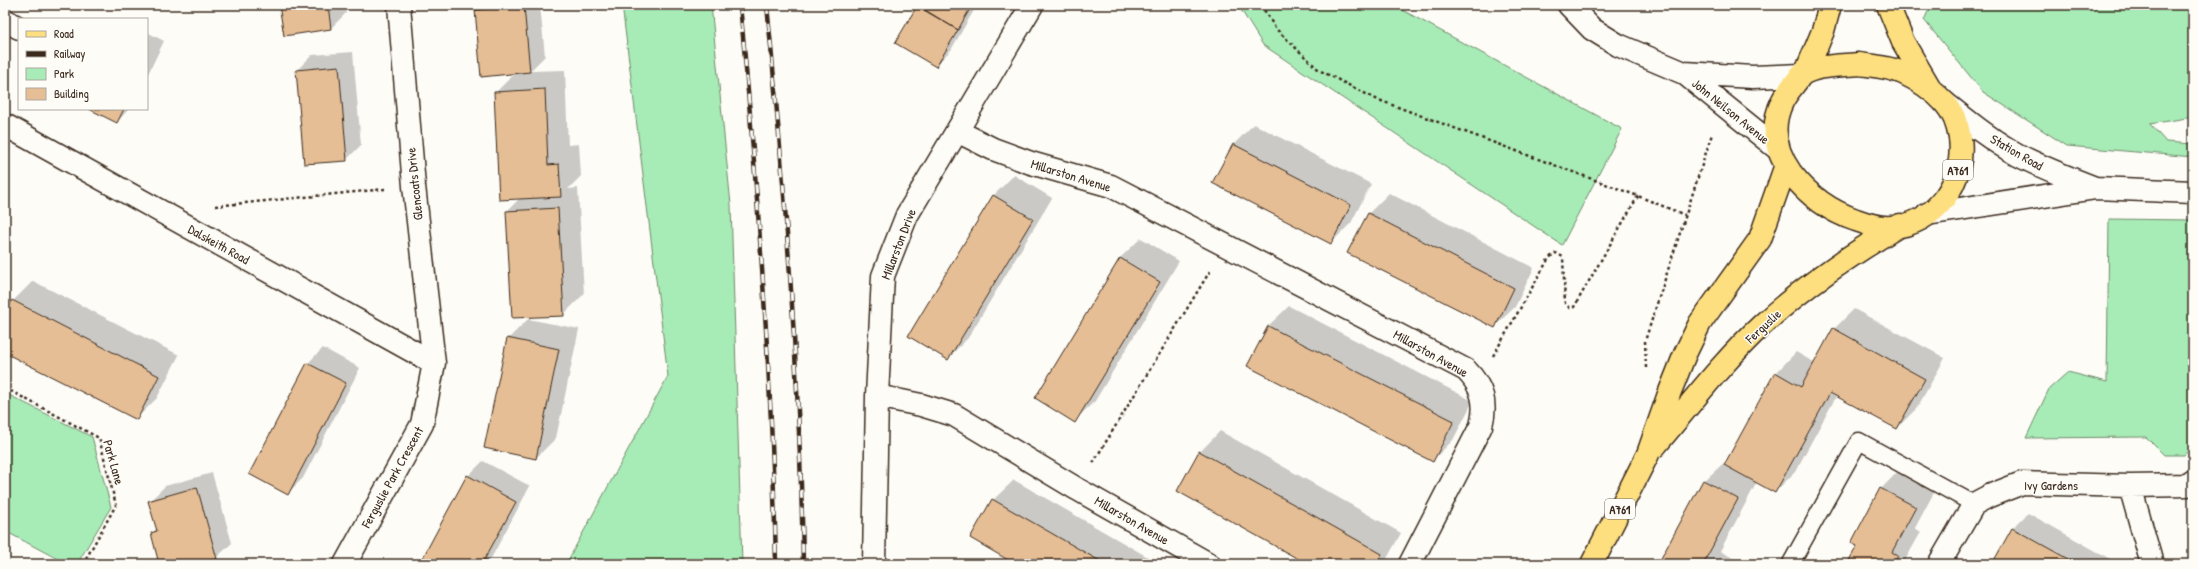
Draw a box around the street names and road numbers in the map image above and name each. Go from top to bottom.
street label: John Neilson Avenue [1688,74,1774,148]
street label: Station Road [1987,130,2047,174]
street label: Glencoats Drive [401,147,427,221]
street label: Millarston Avenue [1029,154,1113,196]
road number: A761 [1943,160,1973,180]
street label: Millarston Drive [876,206,920,282]
street label: Dalskeith Road [185,220,253,268]
street label: Ferguslie [1741,305,1785,348]
street label: Millarston Avenue [1390,325,1472,381]
street label: Ferguslie Park Crescent [356,423,428,532]
street label: Park Lane [99,438,129,486]
street label: Ivy Gardens [2024,476,2078,494]
street label: Millarston Avenue [1092,491,1172,549]
road number: A761 [1605,499,1635,519]

